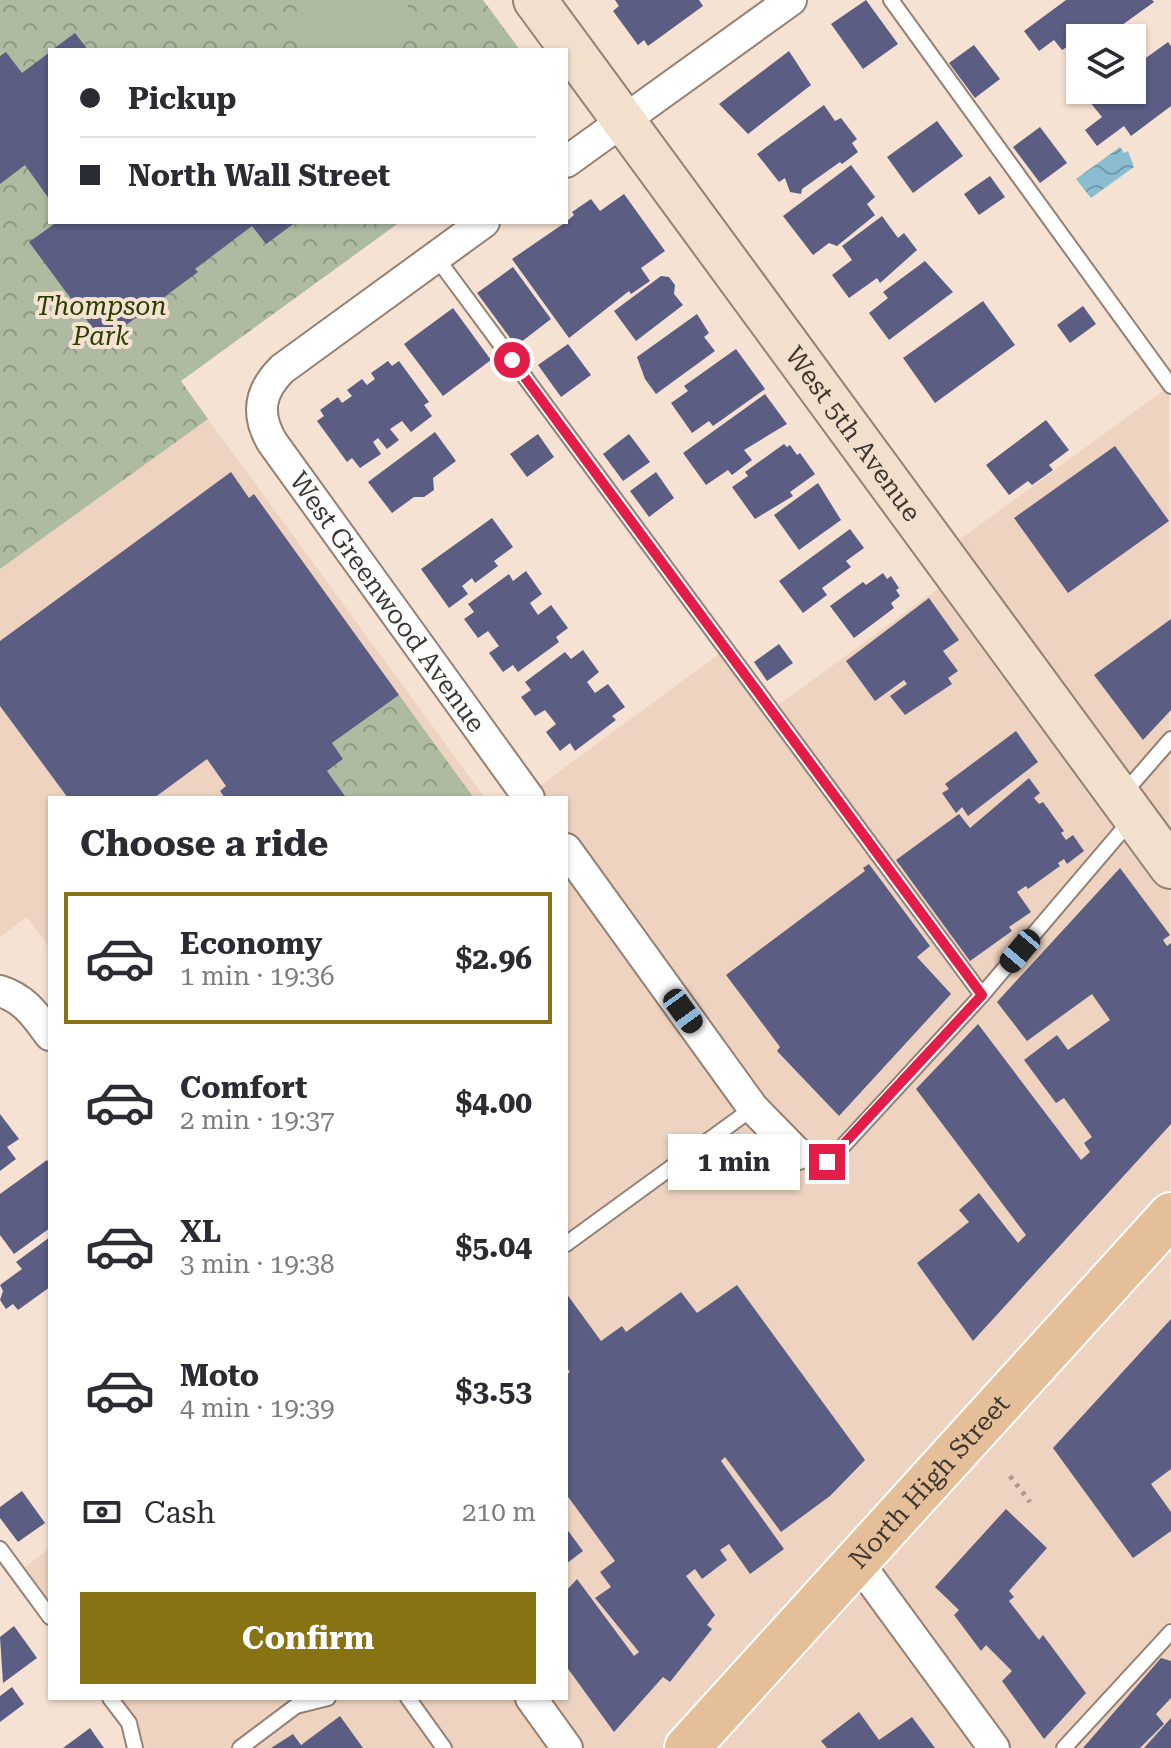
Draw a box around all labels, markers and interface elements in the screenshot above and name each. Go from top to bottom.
map controls [1066,24,1146,104]
button: layers [1066,24,1146,104]
text: Pickup [128,81,236,116]
text: North Wall Street [128,158,390,193]
park label: Thompson Park [36,291,167,351]
street label: West 5th Avenue [779,341,927,527]
route start [494,342,530,378]
street label: West Greenwood Avenue [284,466,491,738]
text: Choose a ride [80,823,328,865]
icon: car [84,922,156,994]
car [995,925,1045,977]
text: Economy [180,926,322,961]
text: $2.96 [455,941,532,976]
text: 1 min · 19:36 [180,961,335,991]
car [659,985,707,1037]
icon: car [84,1066,156,1138]
text: Comfort [180,1070,307,1105]
text: $4.00 [455,1085,532,1120]
text: 2 min · 19:37 [180,1105,335,1135]
callout: 1 min [667,1134,799,1190]
route end [809,1144,845,1180]
text: 1 min [698,1147,770,1177]
icon: car [84,1210,156,1282]
text: XL [180,1214,221,1249]
text: $5.04 [455,1229,532,1264]
text: 3 min · 19:38 [180,1249,335,1279]
icon: car [84,1354,156,1426]
text: Moto [180,1358,259,1393]
text: $3.53 [455,1373,532,1408]
street label: North High Street [843,1388,1015,1574]
text: 4 min · 19:39 [180,1393,335,1423]
icon: cash [80,1490,124,1534]
text: Cash [144,1495,215,1530]
text: 210 m [462,1497,536,1527]
button: Confirm [80,1592,536,1684]

